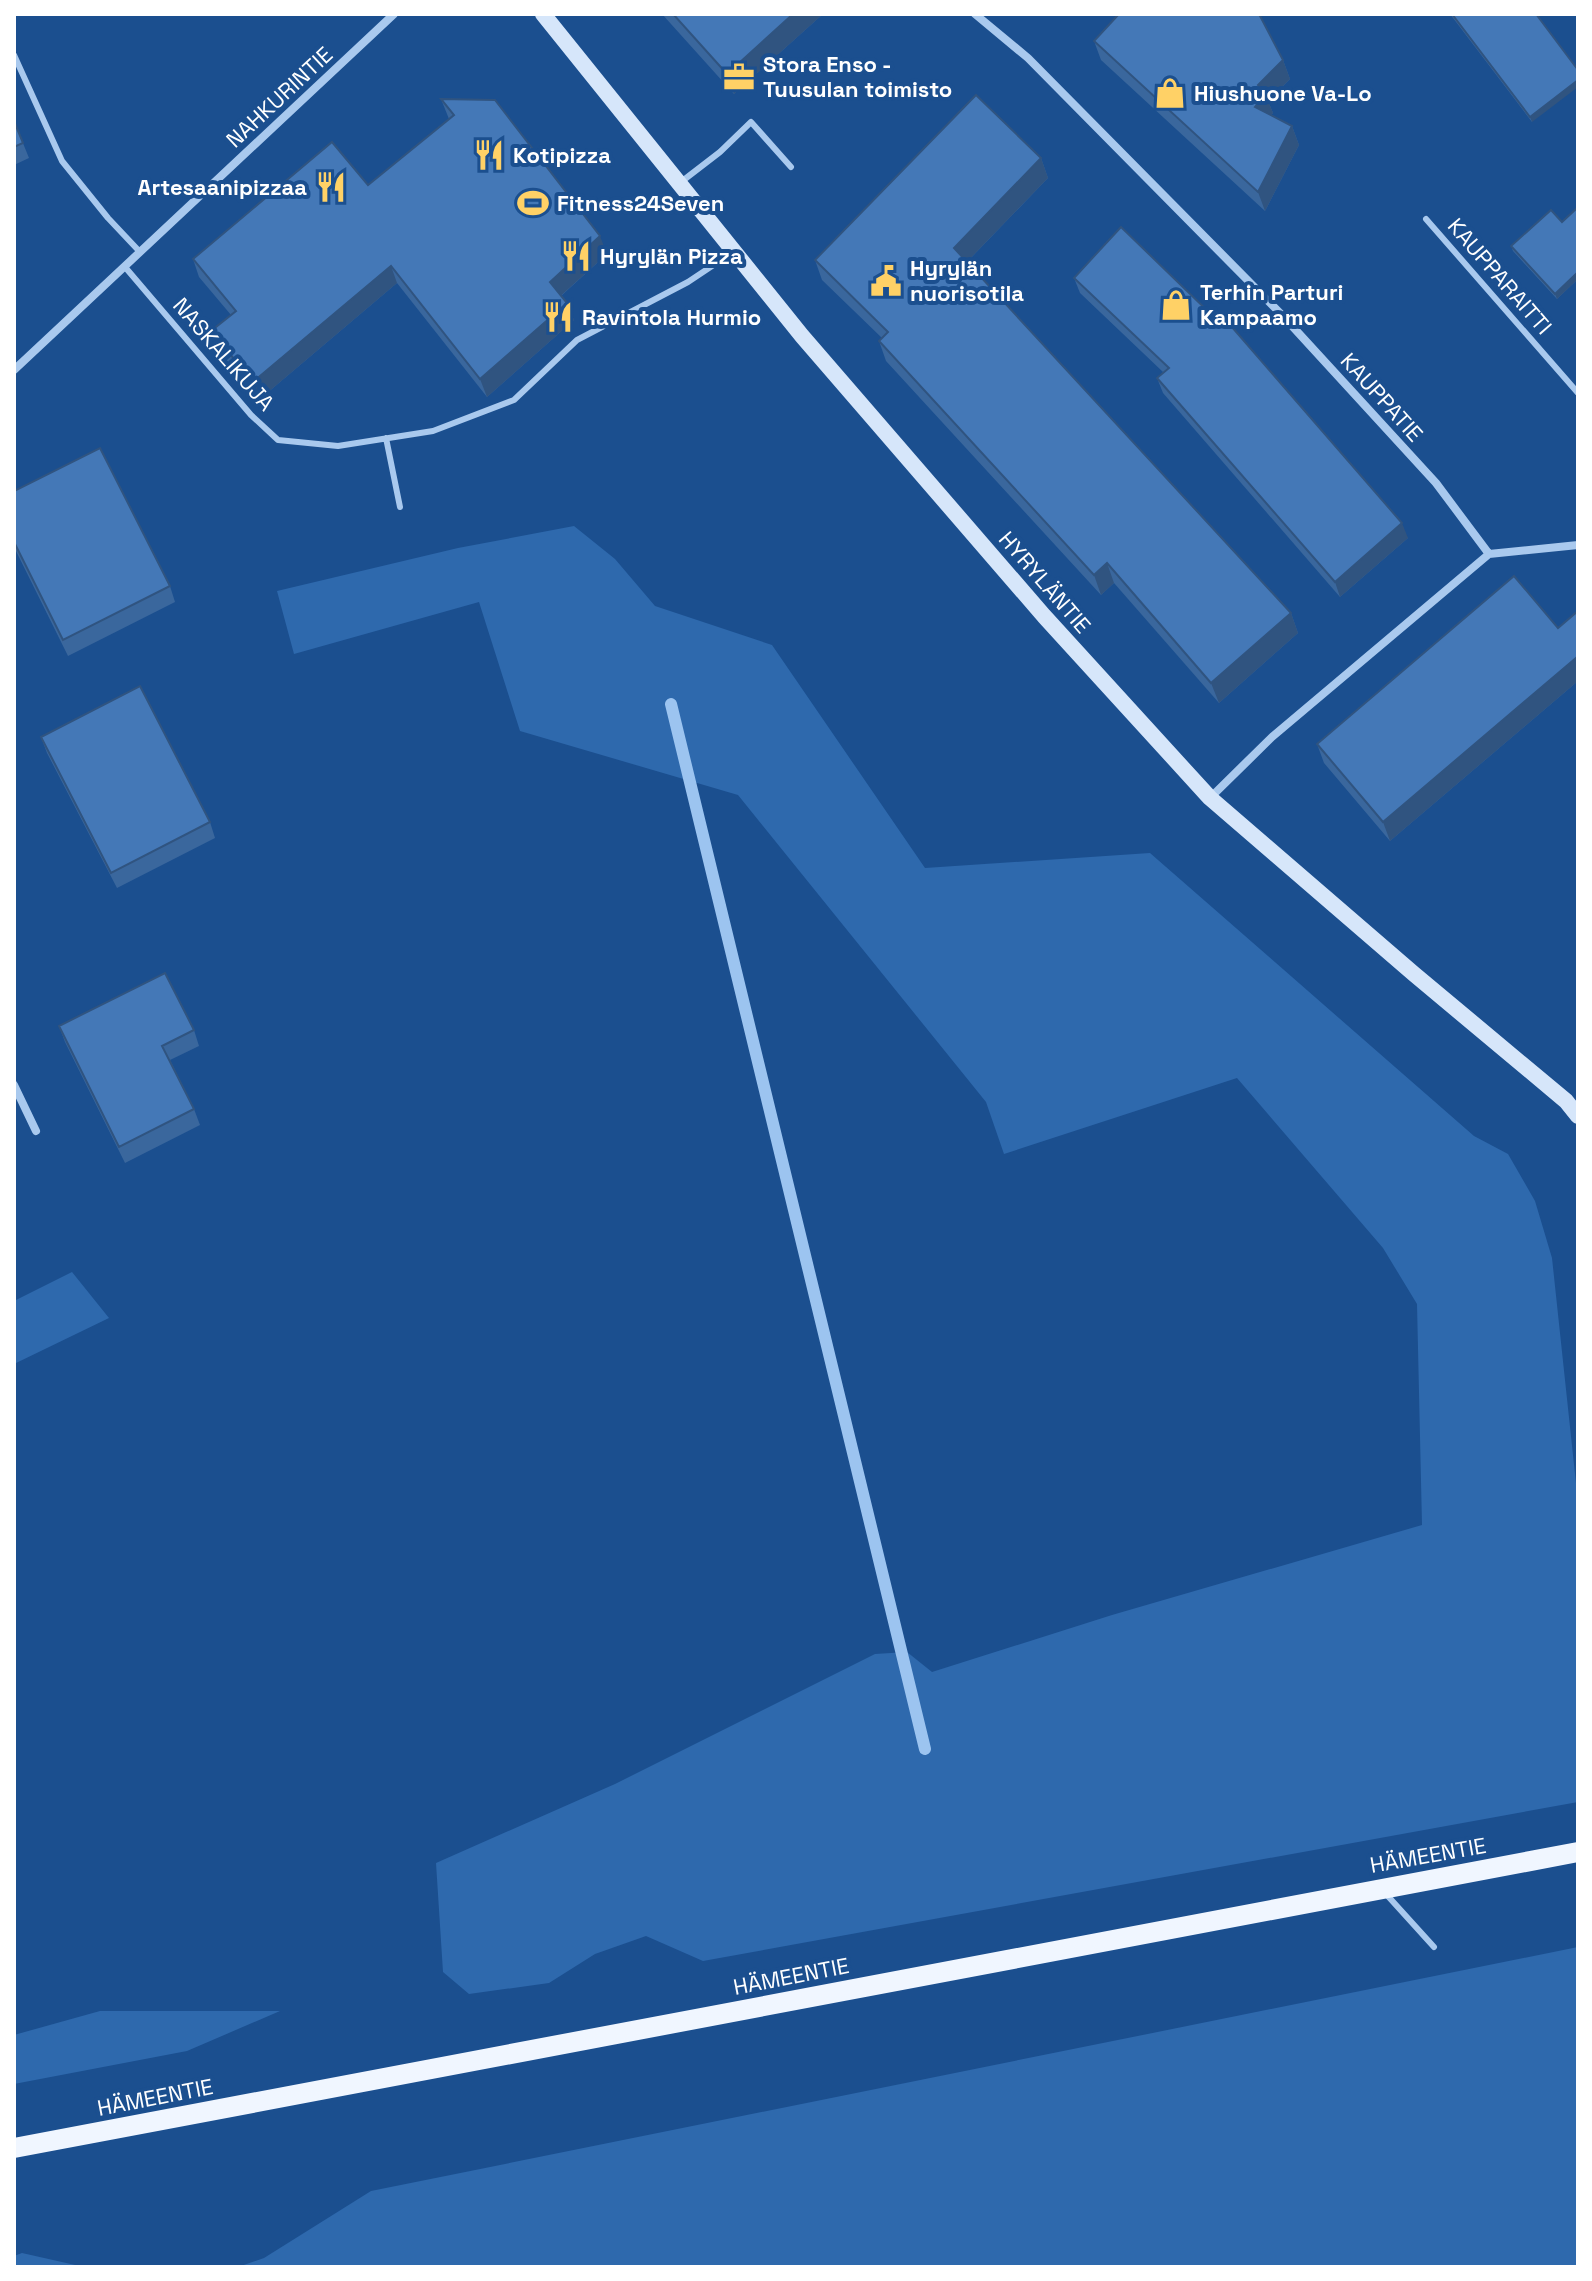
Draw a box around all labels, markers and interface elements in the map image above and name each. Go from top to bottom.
street label: NAHKURINTIE [220,41,338,153]
place label: Stora Enso - Tuusulan toimisto [763,50,952,103]
office icon: Stora Enso - Tuusulan toimisto [722,60,756,94]
shop icon: Hiushuone Va-Lo [1153,76,1187,110]
place label: Hiushuone Va-Lo [1194,79,1372,107]
restaurant icon: Kotipizza [472,138,506,172]
place label: Kotipizza [513,141,611,169]
restaurant icon: Artesaanipizzaa [314,170,348,204]
place label: Artesaanipizzaa [138,173,307,201]
sports icon: Fitness24Seven [516,186,550,220]
place label: Fitness24Seven [557,189,724,217]
street label: KAUPPARAITTI [1442,212,1558,340]
restaurant icon: Hyrylän Pizza [559,239,593,273]
place label: Hyrylän Pizza [600,242,743,270]
place label: Hyrylän nuorisotila [910,254,1024,307]
public building icon: Hyrylän nuorisotila [869,264,903,298]
place label: Terhin Parturi Kampaamo [1200,278,1343,331]
shop icon: Terhin Parturi Kampaamo [1159,288,1193,322]
street label: NASKALIKUJA [167,292,281,416]
restaurant icon: Ravintola Hurmio [541,300,575,334]
place label: Ravintola Hurmio [582,303,761,331]
street label: KAUPPATIE [1335,347,1429,447]
street label: HYRYLÄNTIE [993,525,1097,639]
street label: HÄMEENTIE [1368,1831,1488,1879]
street label: HÄMEENTIE [731,1951,851,2001]
street label: HÄMEENTIE [95,2072,215,2122]

